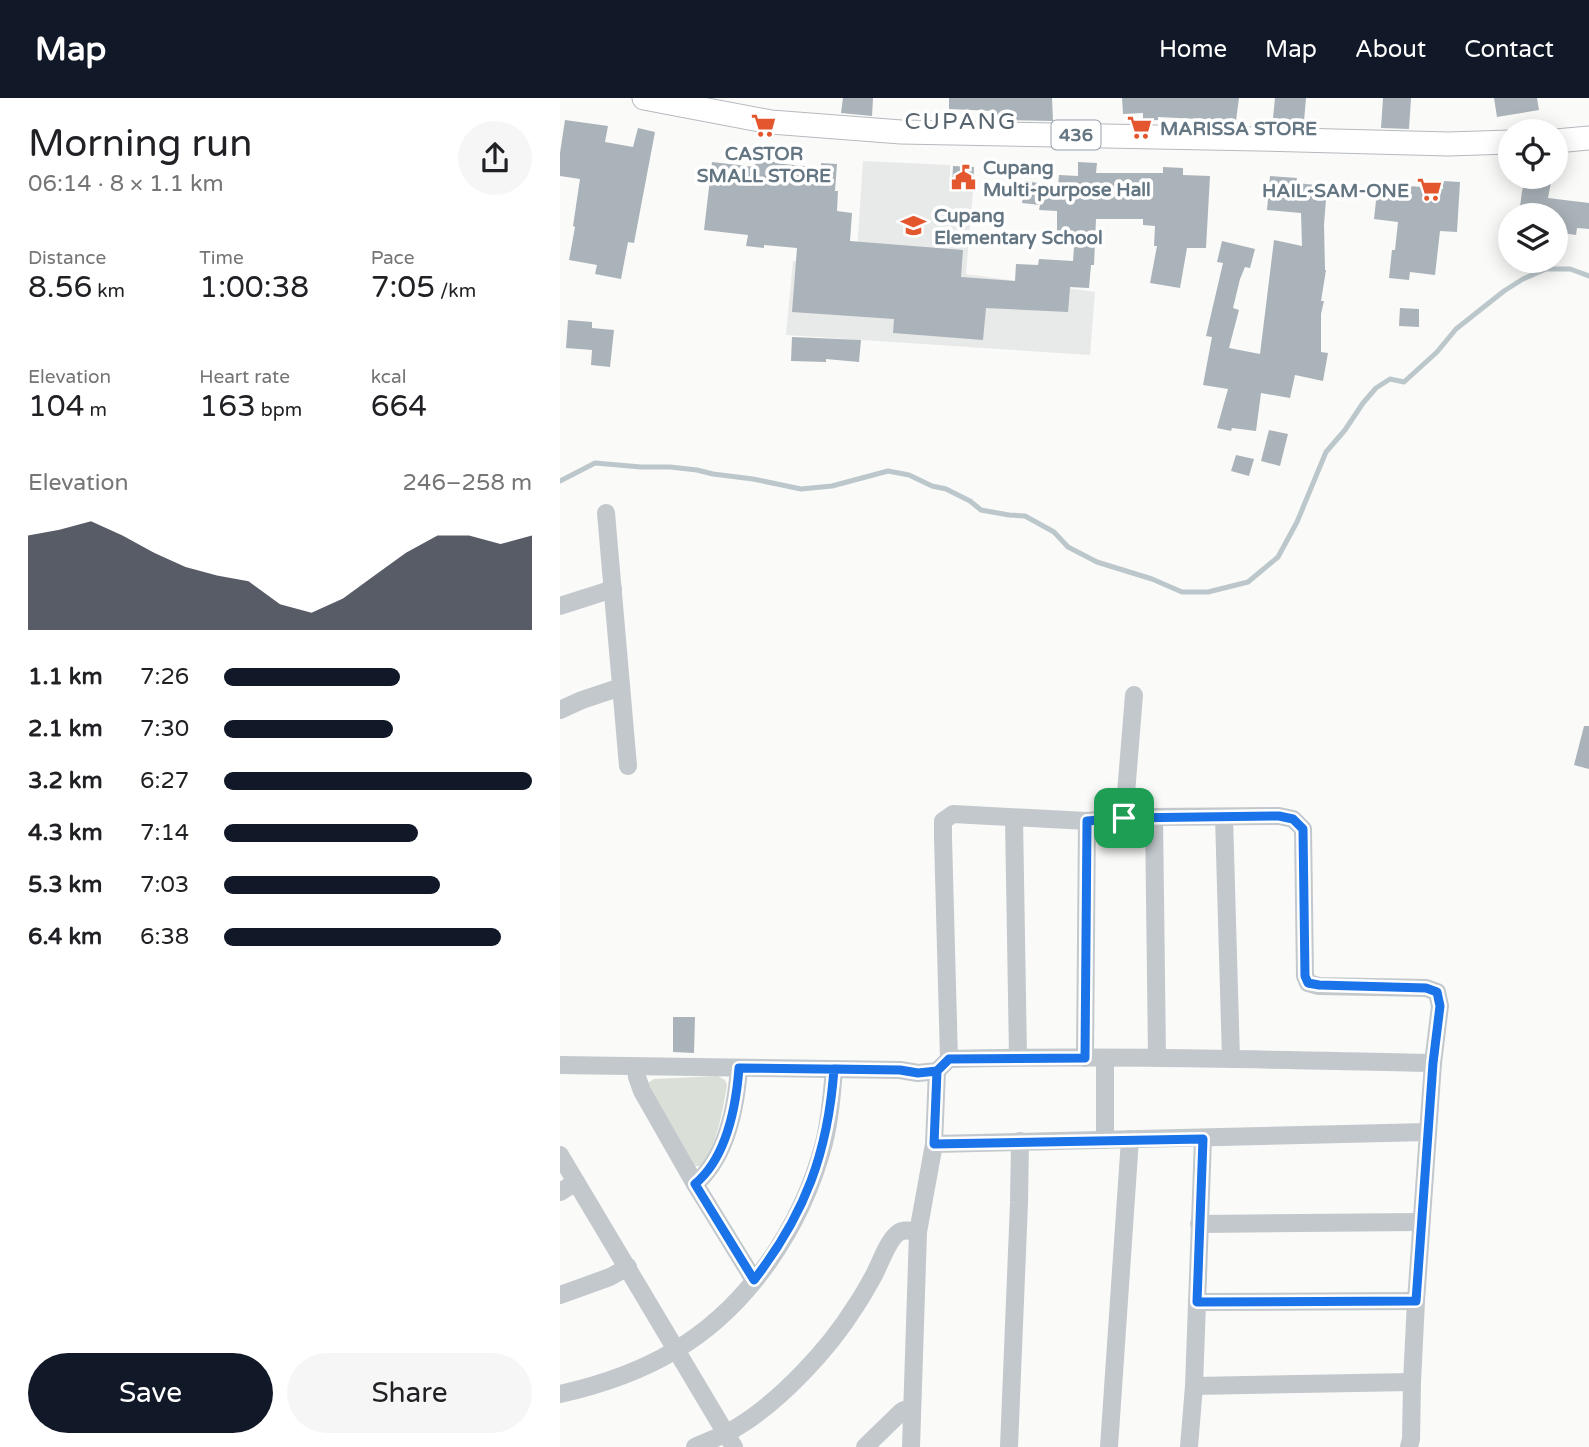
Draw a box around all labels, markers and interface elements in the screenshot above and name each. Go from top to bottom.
text: Map [35,30,106,69]
text: Home [1159,35,1227,64]
text: Map [1265,35,1317,64]
text: About [1355,35,1426,64]
text: Contact [1464,35,1554,64]
district label: CUPANG [905,108,1017,136]
supermarket icon: CASTOR SMALL STORE [750,111,778,139]
supermarket icon: MARISSA STORE [1126,114,1154,142]
place label: MARISSA STORE [1160,118,1317,140]
map controls [1498,119,1568,273]
button: locate [1498,119,1568,189]
road number: 436 [1051,120,1100,150]
text: Morning run [28,121,252,167]
button: share [458,121,532,195]
place label: CASTOR SMALL STORE [697,143,831,187]
place label: Cupang Multi-purpose Hall [983,157,1151,202]
public building icon: Cupang Multi-purpose Hall [949,164,977,192]
text: 06:14 · 8 × 1.1 km [28,170,224,198]
supermarket icon: HAIL-SAM-ONE [1415,176,1443,204]
place label: HAIL-SAM-ONE [1262,180,1409,202]
button: layers [1498,203,1568,273]
place label: Cupang Elementary School [934,205,1103,250]
school or university icon: Cupang Elementary School [900,212,928,240]
text: Distance [28,247,106,269]
text: Time [199,247,244,269]
text: Pace [371,247,414,269]
text: 8.56 [28,269,92,306]
text: 1:00:38 [199,269,309,306]
text: 7:05 [371,269,435,306]
text: km [92,280,125,302]
text: /km [435,280,476,302]
text: Elevation [28,366,111,388]
text: Heart rate [199,366,290,388]
text: kcal [371,366,406,388]
text: 104 [28,388,85,425]
text: 163 [199,388,256,425]
text: 664 [371,388,427,425]
text: m [85,399,107,421]
text: bpm [256,399,302,421]
text: Elevation [28,469,129,497]
text: 246–258 m [403,469,532,497]
text: 1.1 km [28,663,103,691]
text: 7:26 [140,663,189,691]
text: 2.1 km [28,715,103,743]
text: 7:30 [140,715,189,743]
text: 3.2 km [28,767,103,795]
text: 6:27 [140,767,189,795]
pin [1094,788,1154,848]
icon: arrive [1105,799,1143,837]
text: 4.3 km [28,819,103,847]
text: 7:14 [140,819,189,847]
text: 5.3 km [28,871,102,899]
text: 7:03 [140,871,189,899]
text: 6.4 km [28,923,102,951]
text: 6:38 [140,923,189,951]
button: Save [28,1353,273,1433]
button: Share [287,1353,532,1433]

